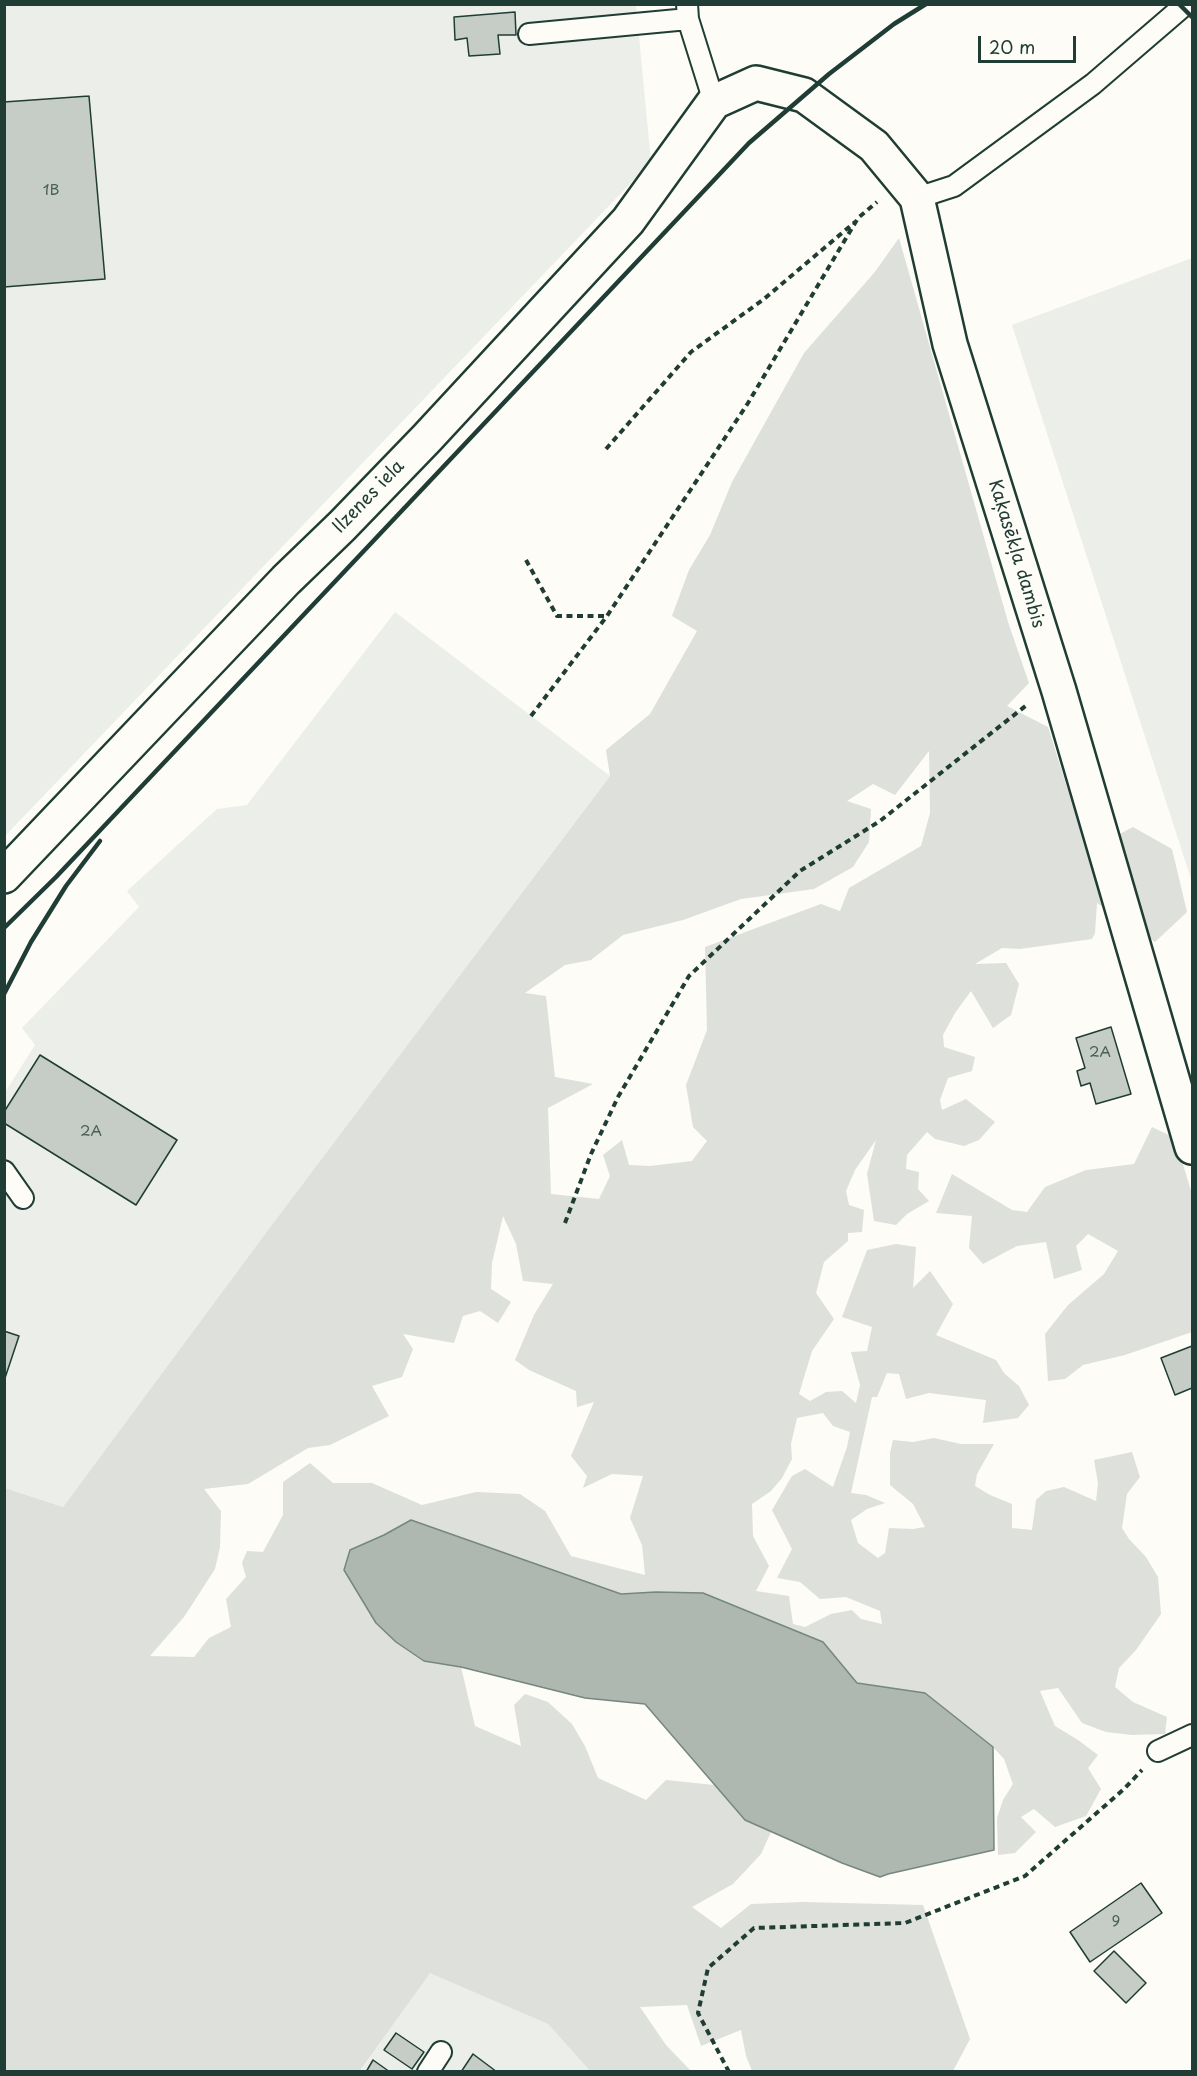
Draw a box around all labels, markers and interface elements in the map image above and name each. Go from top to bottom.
scale bar [981,24,1078,62]
text: 20 m [989,33,1035,60]
house number: 1B [43,182,59,200]
street label: Ilzenes iela [329,456,409,538]
street label: Kaķasēkļa dambis [983,477,1049,631]
house number: 2A [1089,1044,1111,1062]
house number: 2A [80,1123,102,1141]
house number: 9 [1112,1913,1120,1931]

